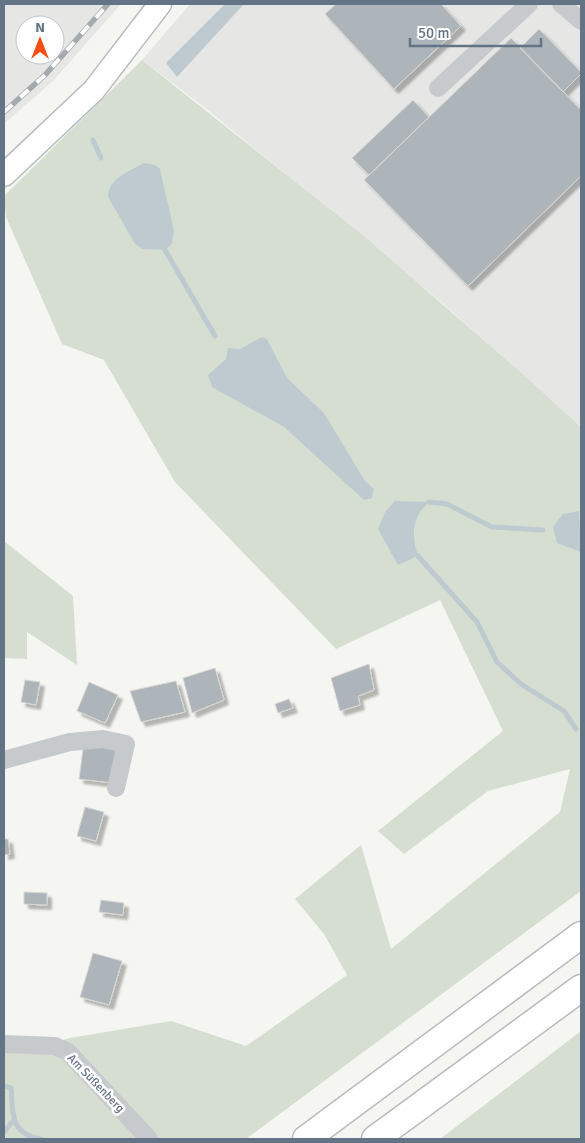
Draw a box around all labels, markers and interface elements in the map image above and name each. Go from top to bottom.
north arrow [15,15,65,65]
scale bar [410,15,541,47]
text: N [35,19,45,36]
text: 50 m [418,24,449,42]
street label: Am Süßenberg [64,1051,127,1116]

